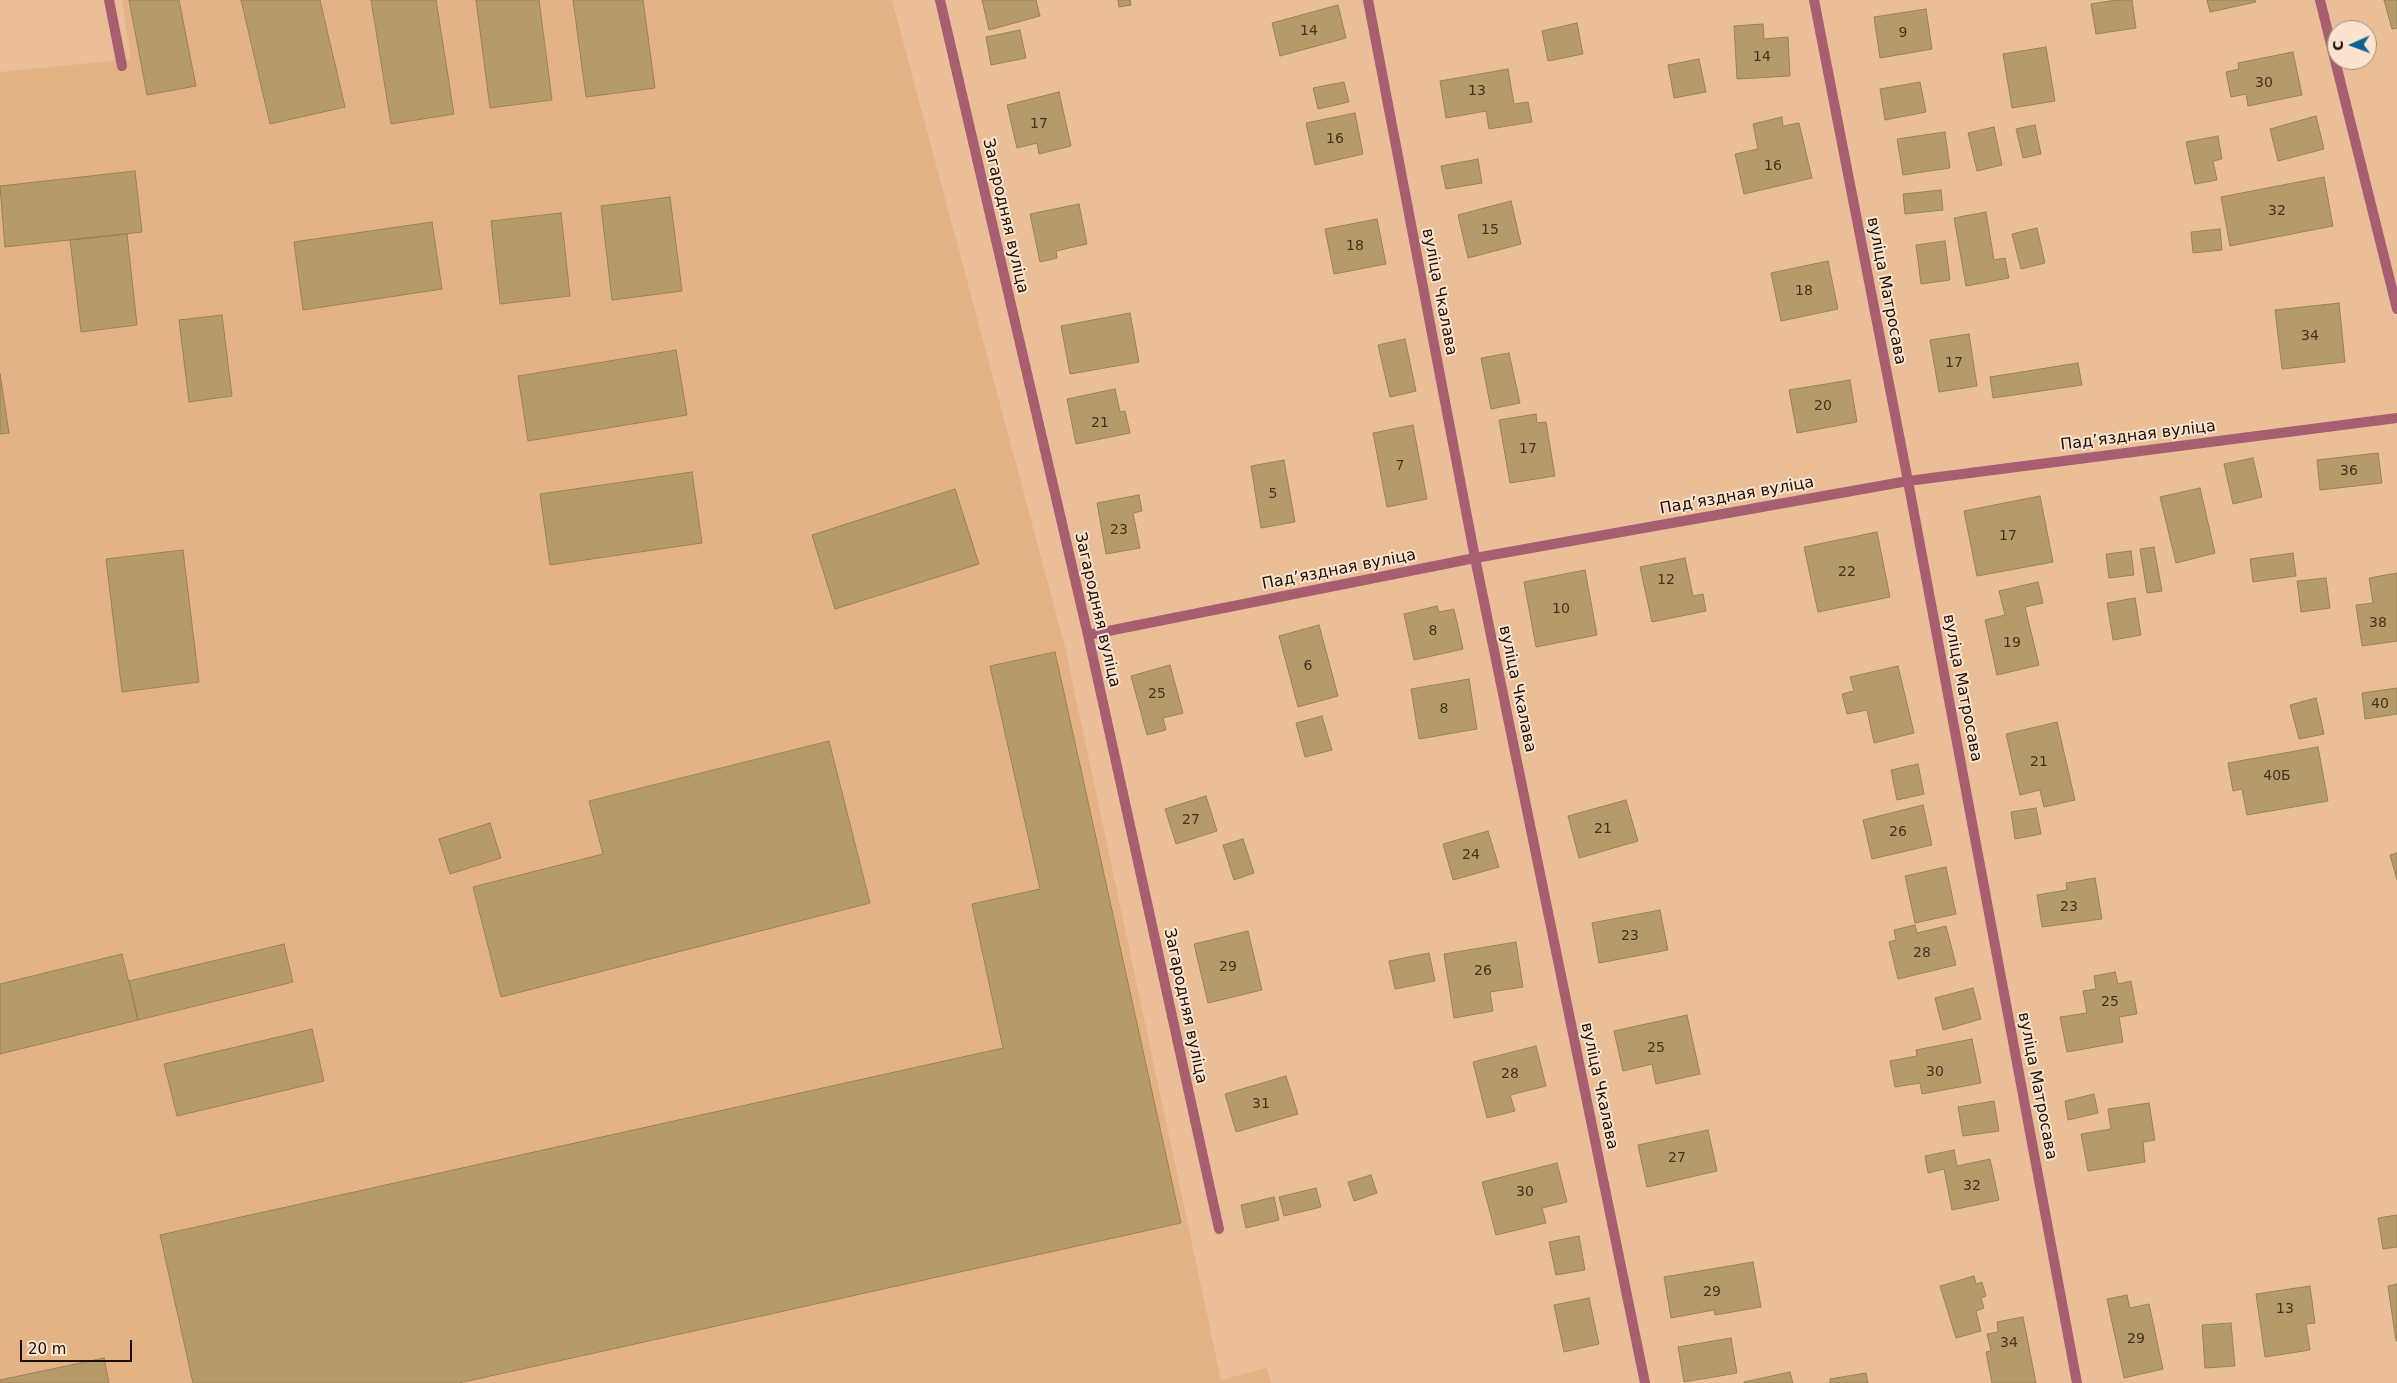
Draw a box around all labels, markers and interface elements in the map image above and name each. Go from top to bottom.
north arrow [2327,20,2377,70]
house number: 14 [1300,23,1318,39]
house number: 9 [1899,25,1907,41]
text: С [2330,40,2346,51]
house number: 14 [1753,49,1771,65]
house number: 30 [2255,75,2273,91]
house number: 13 [1468,83,1486,99]
house number: 17 [1030,116,1048,132]
house number: 16 [1326,131,1344,147]
street label: Загародняя вуліца [978,137,1032,295]
house number: 16 [1764,158,1782,174]
house number: 32 [2268,203,2286,219]
street label: вуліца Матросава [1862,216,1910,366]
house number: 15 [1481,222,1499,238]
street label: вуліца Чкалава [1417,227,1461,357]
house number: 18 [1346,238,1364,254]
house number: 18 [1795,283,1813,299]
house number: 34 [2301,328,2319,344]
house number: 17 [1945,355,1963,371]
house number: 20 [1814,398,1832,414]
house number: 21 [1091,415,1109,431]
street label: Падʼяздная вуліца [2059,417,2217,455]
house number: 17 [1519,441,1537,457]
house number: 7 [1396,458,1404,474]
house number: 36 [2340,463,2358,479]
street label: Падʼяздная вуліца [1658,473,1816,519]
house number: 5 [1269,486,1277,502]
house number: 23 [1110,522,1128,538]
house number: 17 [1999,528,2017,544]
street label: Загародняя вуліца [1070,531,1124,689]
street label: Падʼяздная вуліца [1260,546,1418,594]
house number: 22 [1838,564,1856,580]
house number: 12 [1657,572,1675,588]
house number: 10 [1552,601,1570,617]
street label: вуліца Матросава [1938,613,1986,763]
house number: 38 [2369,615,2387,631]
house number: 8 [1429,623,1437,639]
street label: вуліца Чкалава [1494,624,1540,754]
house number: 19 [2003,635,2021,651]
house number: 6 [1304,658,1312,674]
house number: 25 [1148,686,1166,702]
house number: 40 [2371,696,2389,712]
house number: 8 [1440,701,1448,717]
house number: 21 [2030,754,2048,770]
house number: 40Б [2263,768,2291,784]
house number: 27 [1182,812,1200,828]
house number: 21 [1594,821,1612,837]
house number: 26 [1889,824,1907,840]
house number: 24 [1462,847,1480,863]
house number: 23 [2060,899,2078,915]
street label: Загародняя вуліца [1159,927,1211,1085]
house number: 23 [1621,928,1639,944]
house number: 28 [1913,945,1931,961]
house number: 29 [1219,959,1237,975]
house number: 26 [1474,963,1492,979]
house number: 25 [2101,994,2119,1010]
street label: вуліца Матросава [2013,1011,2061,1161]
street label: вуліца Чкалава [1576,1021,1622,1151]
house number: 25 [1647,1040,1665,1056]
house number: 30 [1926,1064,1944,1080]
house number: 28 [1501,1066,1519,1082]
house number: 31 [1252,1096,1270,1112]
house number: 27 [1668,1150,1686,1166]
house number: 32 [1963,1178,1981,1194]
house number: 30 [1516,1184,1534,1200]
house number: 29 [1703,1284,1721,1300]
house number: 13 [2276,1301,2294,1317]
scale bar [22,1330,135,1362]
house number: 29 [2127,1331,2145,1347]
house number: 34 [2000,1335,2018,1351]
text: 20 m [28,1340,66,1358]

